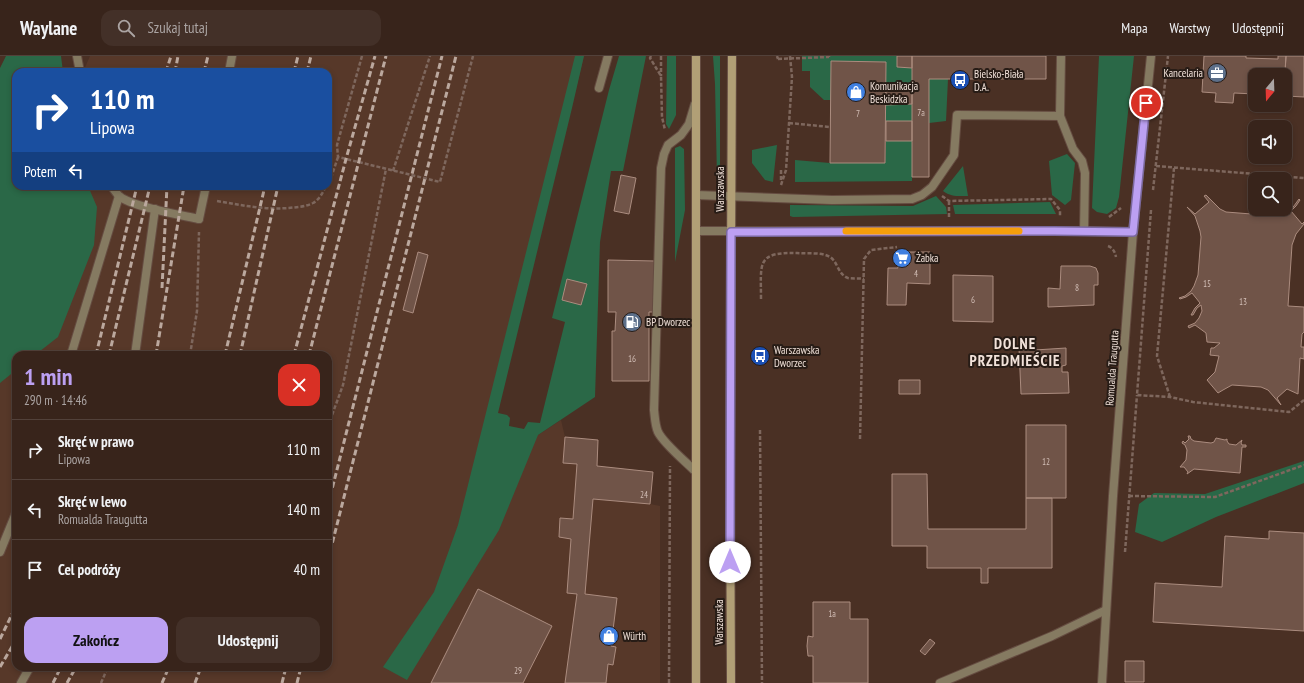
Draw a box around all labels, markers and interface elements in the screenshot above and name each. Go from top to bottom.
search box [101,10,381,46]
text: Waylane [20,16,77,40]
icon: search [115,17,137,39]
text: Szukaj tutaj [147,18,208,37]
text: Mapa [1121,19,1148,37]
text: Warstwy [1170,19,1210,37]
text: Udostępnij [1232,19,1284,37]
office icon: Kancelaria [1206,62,1228,84]
place label: Kancelaria [1164,66,1203,80]
place label: Bielsko-Biała D.A. [974,67,1023,94]
north arrow [1248,68,1292,112]
map controls [1248,68,1292,216]
bus stop icon: Bielsko-Biała D.A. [949,69,971,91]
place label: Komunikacja Beskidzka [870,79,918,106]
text: 110 m [90,80,154,117]
shop icon: Komunikacja Beskidzka [845,81,867,103]
icon: right [24,84,76,136]
pin [1129,86,1163,120]
icon: arrive [1135,92,1157,114]
house number: 7a [917,107,925,118]
house number: 7 [856,108,860,119]
text: Lipowa [90,116,135,139]
button: sound [1248,120,1292,164]
icon: left [65,160,87,182]
text: Potem [24,162,57,181]
street label: Warszawska [713,166,727,212]
button: search [1248,172,1292,216]
supermarket icon: Żabka [891,247,913,269]
place label: Żabka [916,251,939,265]
house number: 4 [914,268,918,279]
house number: 15 [1203,278,1211,289]
house number: 8 [1075,282,1079,293]
house number: 6 [971,294,975,305]
house number: 13 [1239,296,1247,307]
fuel station icon: BP Dworzec [621,311,643,333]
place label: BP Dworzec [646,315,690,329]
street label: Romualda Traugutta [1102,330,1122,406]
district label: DOLNE PRZEDMIEŚCIE [970,334,1061,370]
place label: Warszawska Dworzec [774,343,819,370]
bus stop icon: Warszawska Dworzec [749,345,771,367]
house number: 16 [628,353,636,364]
text: 1 min [24,361,72,392]
button: close [278,364,320,406]
text: 290 m · 14:46 [24,392,87,409]
text: Skręć w prawo [58,432,134,451]
icon: right [24,439,46,461]
text: 110 m [287,440,320,459]
text: Lipowa [58,451,90,468]
house number: 12 [1042,456,1050,467]
house number: 24 [640,489,648,500]
text: Skręć w lewo [58,492,127,511]
icon: left [24,499,46,521]
text: 140 m [287,500,320,519]
text: Romualda Traugutta [58,511,148,528]
position arrow [709,541,751,583]
icon: arrive [24,559,46,581]
text: Cel podróży [58,560,120,579]
text: 40 m [294,560,320,579]
street label: Warszawska [712,599,726,645]
house number: 1a [828,608,836,619]
button: Zakończ [24,617,168,663]
button: Udostępnij [176,617,320,663]
shop icon: Würth [598,625,620,647]
place label: Würth [623,629,646,643]
house number: 29 [514,665,522,676]

